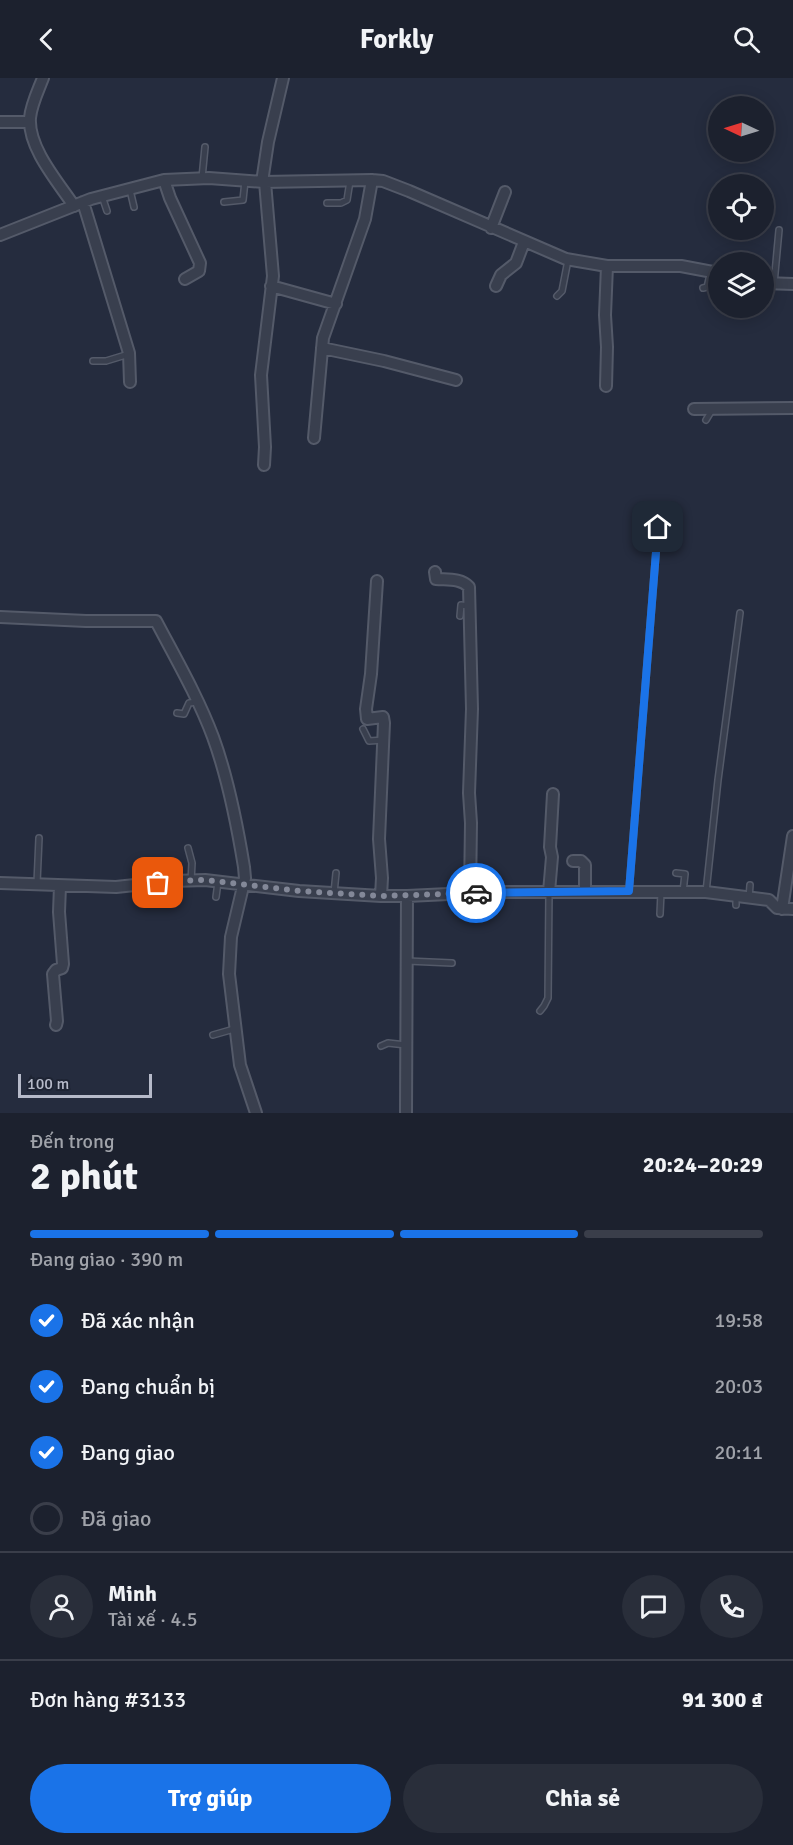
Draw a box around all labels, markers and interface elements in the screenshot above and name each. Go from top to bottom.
icon: back [30,23,63,56]
text: Forkly [360,23,433,56]
icon: search [730,23,763,56]
north arrow [708,96,774,162]
map controls [708,96,774,318]
button: locate [708,174,774,240]
button: layers [708,252,774,318]
pin [632,501,683,552]
icon: home [641,510,674,543]
pin [132,857,183,908]
courier [446,863,506,923]
icon: bag [141,866,174,899]
icon: car [460,877,493,910]
scale bar [18,1071,152,1098]
text: 100 m [27,1074,69,1094]
text: Đến trong [30,1129,114,1154]
text: 20:24–20:29 [643,1151,763,1178]
text: 2 phút [30,1152,138,1200]
text: Đang giao · 390 m [30,1247,183,1272]
icon: check [30,1304,63,1337]
text: Đã xác nhận [81,1307,195,1334]
text: 19:58 [714,1308,763,1333]
icon: check [30,1370,63,1403]
text: Đang chuẩn bị [81,1373,215,1400]
text: 20:03 [714,1374,763,1399]
icon: check [30,1436,63,1469]
text: Đang giao [81,1439,175,1466]
text: 20:11 [714,1440,763,1465]
text: Đã giao [81,1505,151,1532]
button: person [30,1575,93,1638]
button: chat [622,1575,685,1638]
button: phone [700,1575,763,1638]
text: Minh [108,1580,157,1607]
text: Tài xế · 4.5 [108,1607,197,1632]
text: Đơn hàng #3133 [30,1686,186,1713]
text: 91 300 ₫ [682,1686,763,1713]
button: Trợ giúp [30,1764,391,1833]
button: Chia sẻ [403,1764,763,1833]

